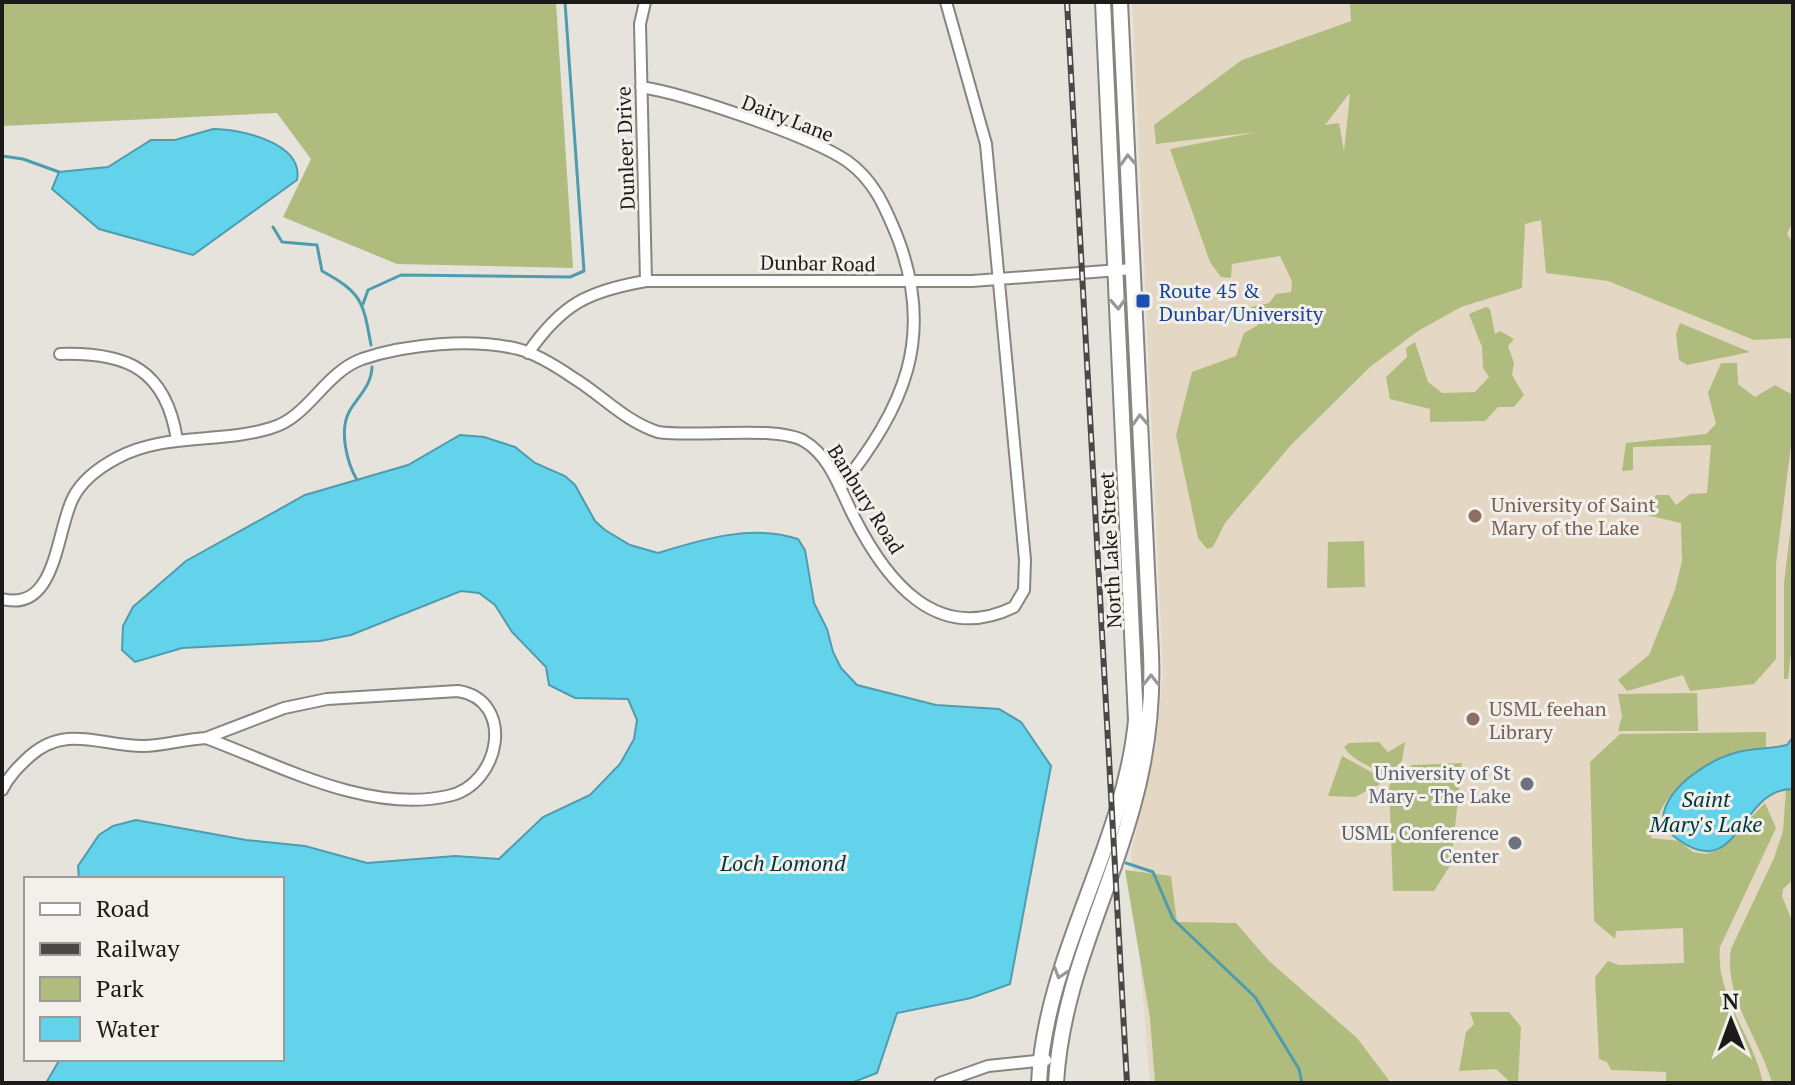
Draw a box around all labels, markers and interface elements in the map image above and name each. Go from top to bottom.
street label: Dunleer Drive [609,86,641,210]
street label: Dairy Lane [738,88,838,148]
one-way arrow [1119,153,1136,166]
street label: Dunbar Road [760,248,876,278]
place label: Route 45 & Dunbar/University [1159,277,1324,327]
marker: Route 45 & Dunbar/University [1134,292,1152,310]
one-way arrow [1109,298,1126,311]
one-way arrow [1132,413,1149,426]
street label: Banbury Road [822,439,910,559]
street label: North Lake Street [1092,470,1128,629]
place label: University of Saint Mary of the Lake [1491,491,1656,541]
marker: University of Saint Mary of the Lake [1466,507,1484,525]
one-way arrow [1142,673,1160,686]
place label: USML feehan Library [1489,695,1607,745]
marker: USML feehan Library [1464,710,1482,728]
place label: University of St Mary - The Lake [1369,759,1512,809]
marker: University of St Mary - The Lake [1518,775,1536,793]
water label: Saint Mary's Lake [1649,784,1762,838]
place label: USML Conference Center [1341,819,1499,869]
marker: USML Conference Center [1506,834,1524,852]
water label: Loch Lomond [719,848,847,877]
legend [24,877,284,1061]
text: Road [96,892,150,924]
text: Railway [96,932,180,964]
one-way arrow [1054,965,1070,979]
text: Park [96,972,145,1004]
north arrow [1691,981,1771,1061]
text: N [1722,986,1740,1015]
text: Water [96,1012,160,1044]

